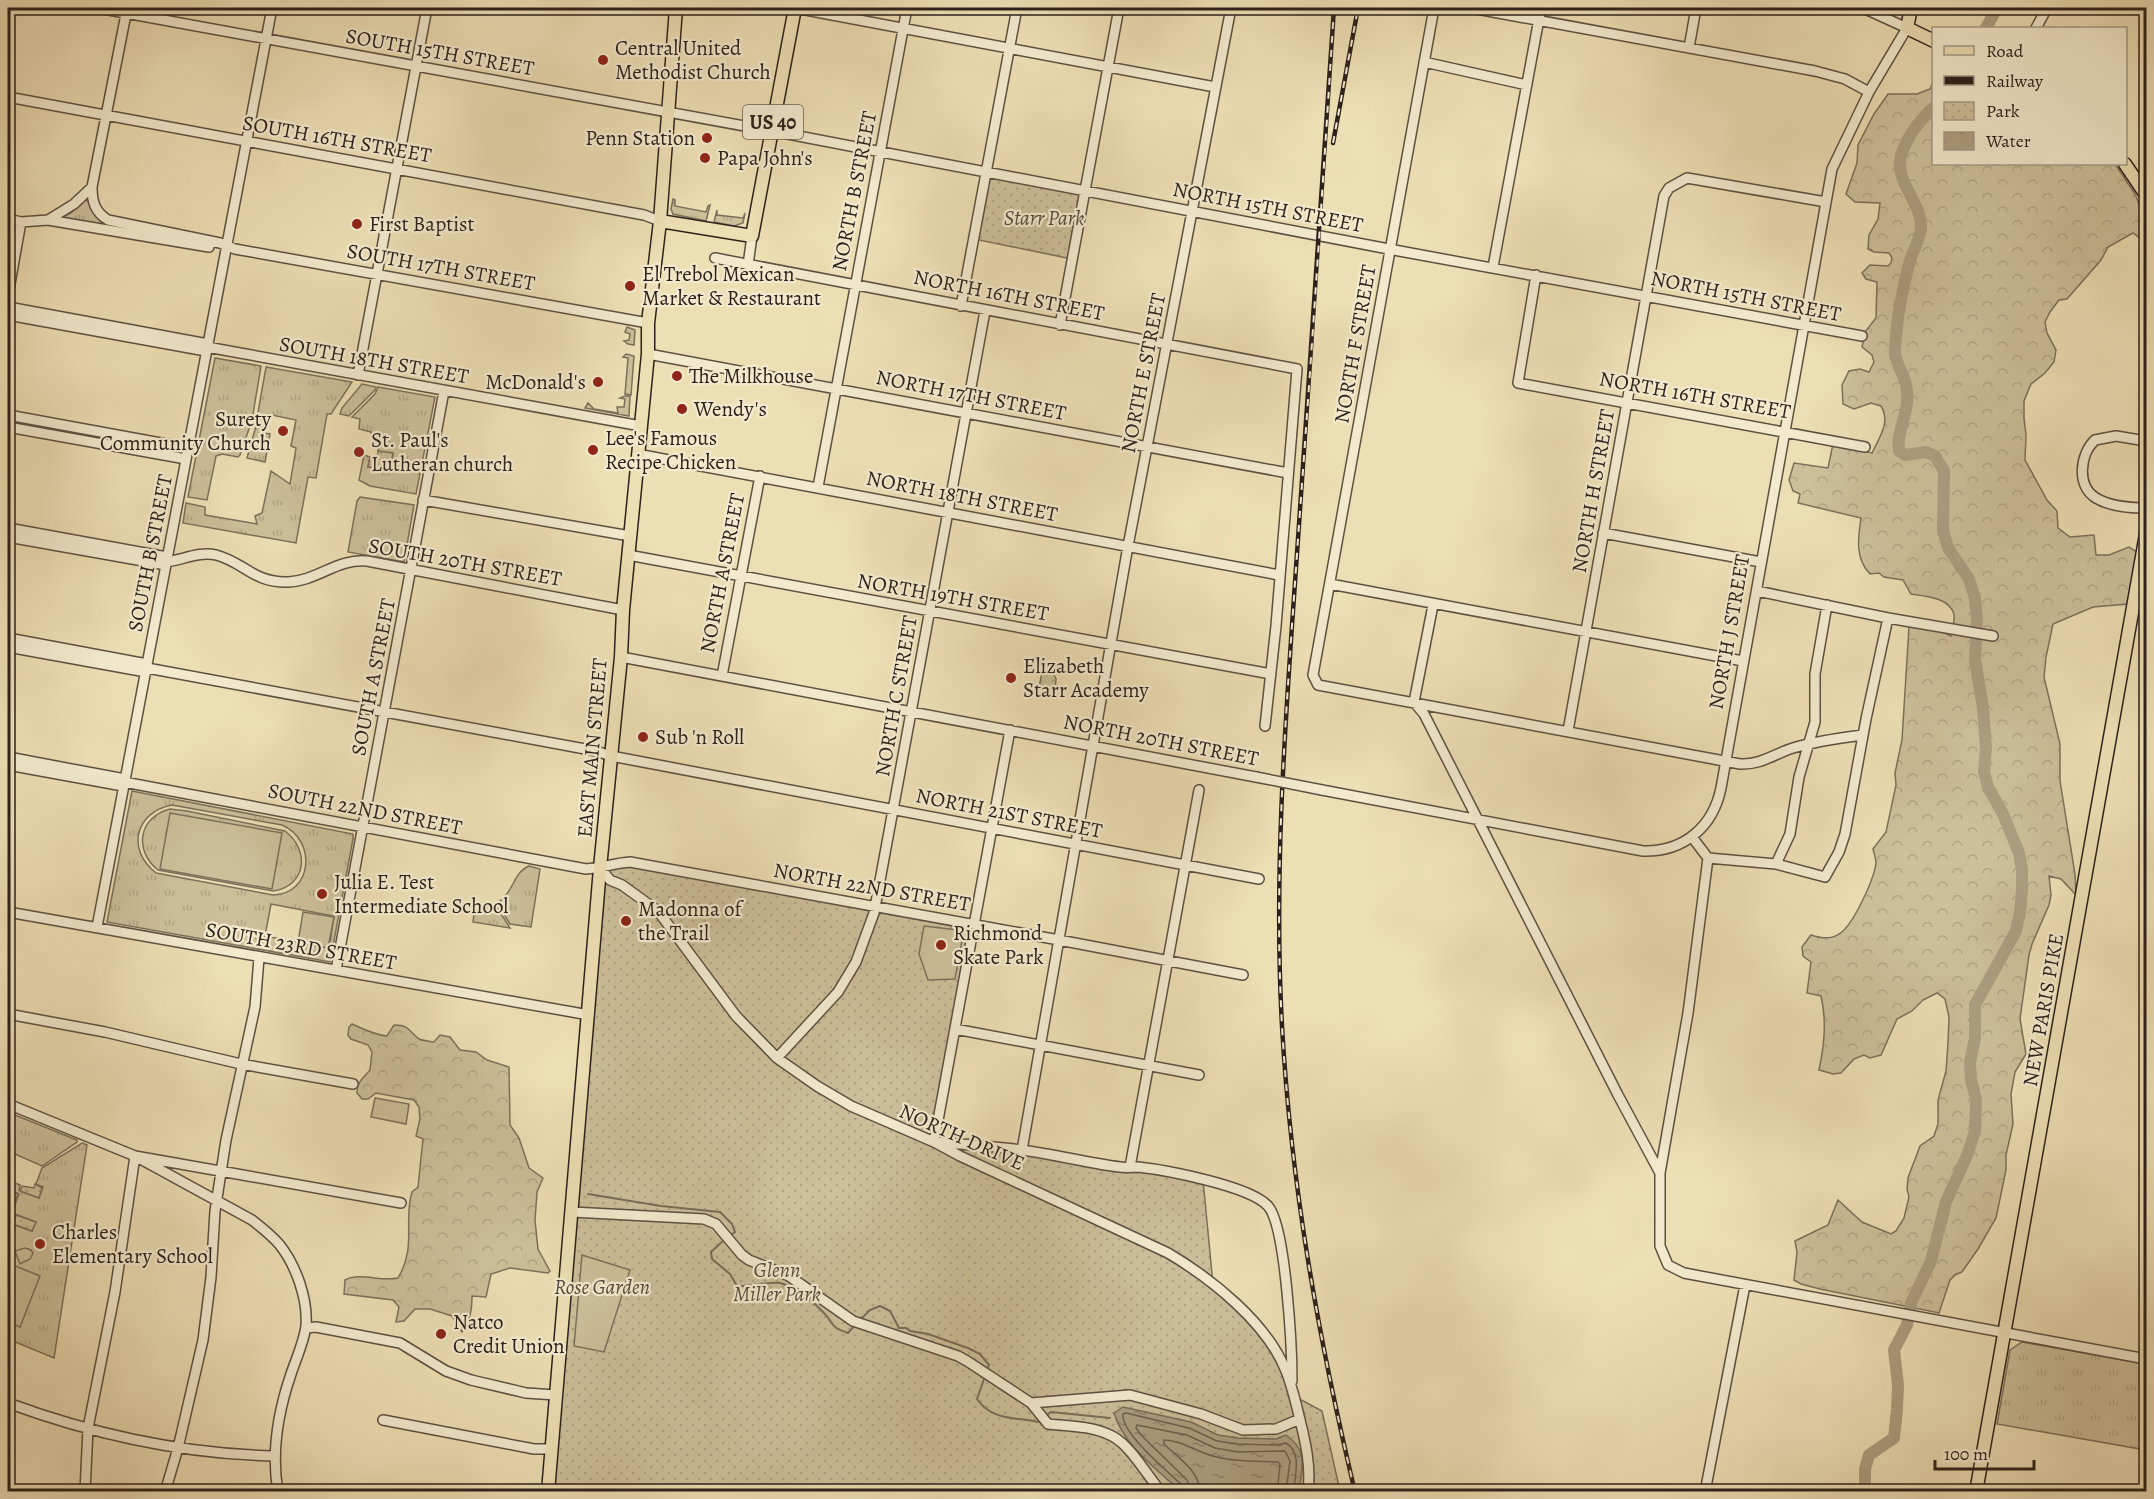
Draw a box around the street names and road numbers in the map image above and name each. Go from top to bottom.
street label: SOUTH 15TH STREET [344,22,537,82]
road number: US 40 [743,105,803,139]
street label: NORTH B STREET [825,108,883,273]
street label: SOUTH 16TH STREET [240,109,434,170]
street label: NORTH 15TH STREET [1170,175,1366,239]
street label: SOUTH 17TH STREET [345,237,538,297]
street label: NORTH F STREET [1327,262,1383,425]
street label: NORTH 16TH STREET [911,263,1107,327]
street label: NORTH 15TH STREET [1648,264,1844,328]
street label: NORTH E STREET [1114,290,1172,455]
street label: SOUTH 18TH STREET [277,330,471,391]
street label: NORTH 17TH STREET [874,363,1069,427]
street label: NORTH 16TH STREET [1597,364,1793,426]
street label: NORTH H STREET [1565,406,1621,575]
street label: NORTH 18TH STREET [864,464,1061,528]
street label: SOUTH B STREET [121,471,179,634]
street label: NORTH A STREET [693,490,751,655]
street label: SOUTH 20TH STREET [366,531,564,593]
street label: NORTH J STREET [1702,552,1756,712]
street label: NORTH 19TH STREET [855,566,1051,628]
street label: SOUTH A STREET [344,595,402,758]
street label: NORTH C STREET [868,613,924,779]
street label: EAST MAIN STREET [570,657,614,839]
street label: NORTH 20TH STREET [1061,707,1262,773]
street label: SOUTH 22ND STREET [266,776,465,842]
street label: NORTH 21ST STREET [913,781,1105,845]
street label: NORTH 22ND STREET [771,856,973,918]
street label: SOUTH 23RD STREET [203,915,399,977]
street label: NEW PARIS PIKE [2016,931,2070,1089]
street label: NORTH DRIVE [895,1097,1029,1177]

